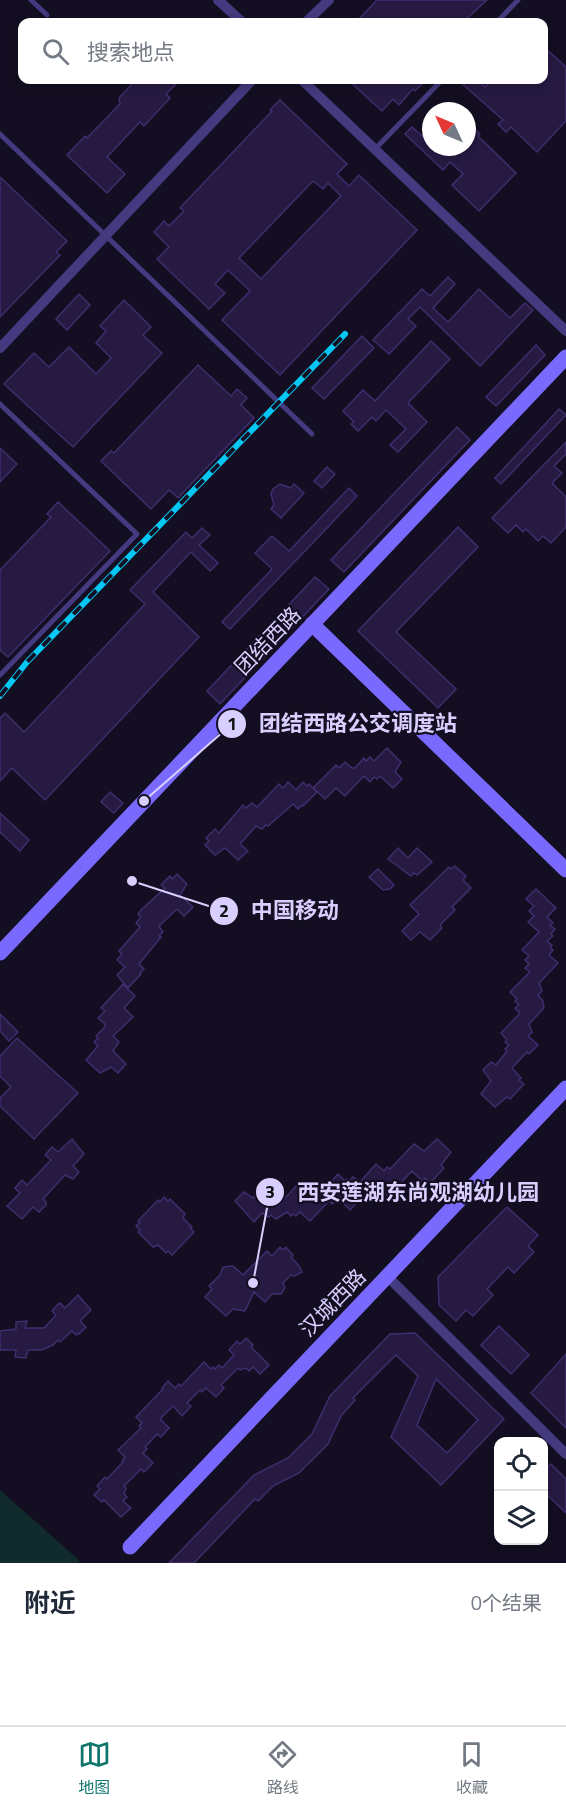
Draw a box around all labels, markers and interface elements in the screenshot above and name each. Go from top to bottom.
search box [18,18,548,84]
icon: search [39,35,72,68]
text: 搜索地点 [87,35,175,69]
north arrow [422,102,476,156]
street label: 团结西路 [227,599,308,682]
callout: 团结西路公交调度站 [217,704,469,744]
text: 团结西路公交调度站 [259,706,457,740]
text: 1 [227,710,237,737]
callout: 中国移动 [209,891,351,931]
text: 中国移动 [251,893,339,927]
text: 2 [219,897,229,924]
callout: 西安莲湖东尚观湖幼儿园 [255,1172,551,1212]
text: 西安莲湖东尚观湖幼儿园 [297,1175,539,1209]
text: 3 [265,1178,275,1205]
street label: 汉城西路 [292,1261,373,1344]
map controls [494,1437,548,1545]
button: locate [494,1437,548,1491]
button: layers [494,1491,548,1545]
text: 附近 [24,1583,76,1622]
text: 0个结果 [471,1587,542,1618]
tab: 地图 [78,1738,111,1799]
tab: 路线 [266,1738,299,1799]
tab: 收藏 [455,1738,488,1799]

